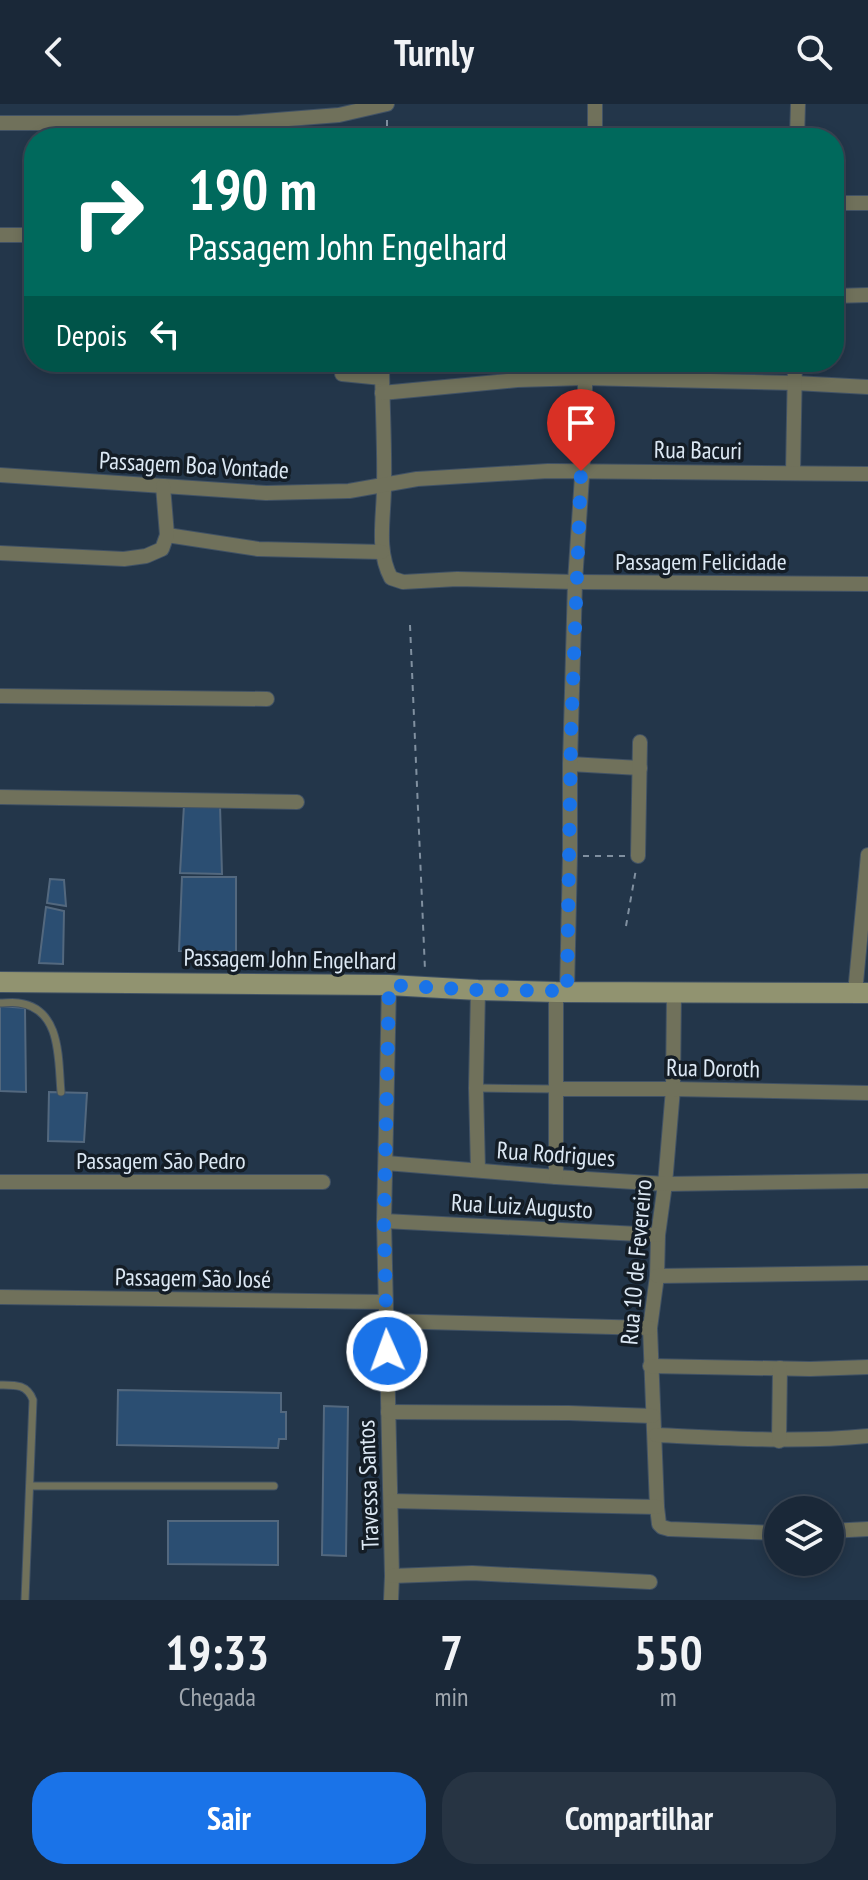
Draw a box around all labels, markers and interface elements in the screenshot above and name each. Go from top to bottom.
text: Turnly [394,29,474,76]
icon: back [32,30,76,74]
icon: search [792,30,836,74]
text: 190 m [188,153,317,225]
icon: right [56,160,160,264]
text: Passagem John Engelhard [188,223,507,270]
icon: left [143,312,187,356]
text: Depois [56,315,127,354]
pin [547,389,615,471]
icon: arrive [559,401,603,445]
street label: Rua Bacuri [654,434,742,466]
street label: Passagem Boa Vontade [98,445,290,485]
street label: Passagem Felicidade [615,546,787,577]
street label: Passagem John Engelhard [183,942,397,976]
street label: Rua Doroth [666,1052,760,1084]
street label: Rua Rodrigues [496,1134,616,1174]
street label: Passagem São Pedro [76,1145,246,1176]
street label: Rua 10 de Fevereiro [613,1178,659,1346]
street label: Rua Luiz Augusto [450,1187,594,1225]
street label: Passagem São José [115,1261,271,1295]
position arrow [345,1309,429,1393]
street label: Travessa Santos [350,1419,386,1551]
map controls [764,1496,844,1576]
button: layers [764,1496,844,1576]
text: 19:33 [165,1621,269,1683]
text: 7 [440,1621,463,1683]
text: 550 [634,1621,703,1683]
text: Chegada [179,1680,256,1713]
text: min [434,1680,468,1713]
text: m [660,1680,677,1713]
button: Sair [32,1772,426,1864]
button: Compartilhar [442,1772,836,1864]

